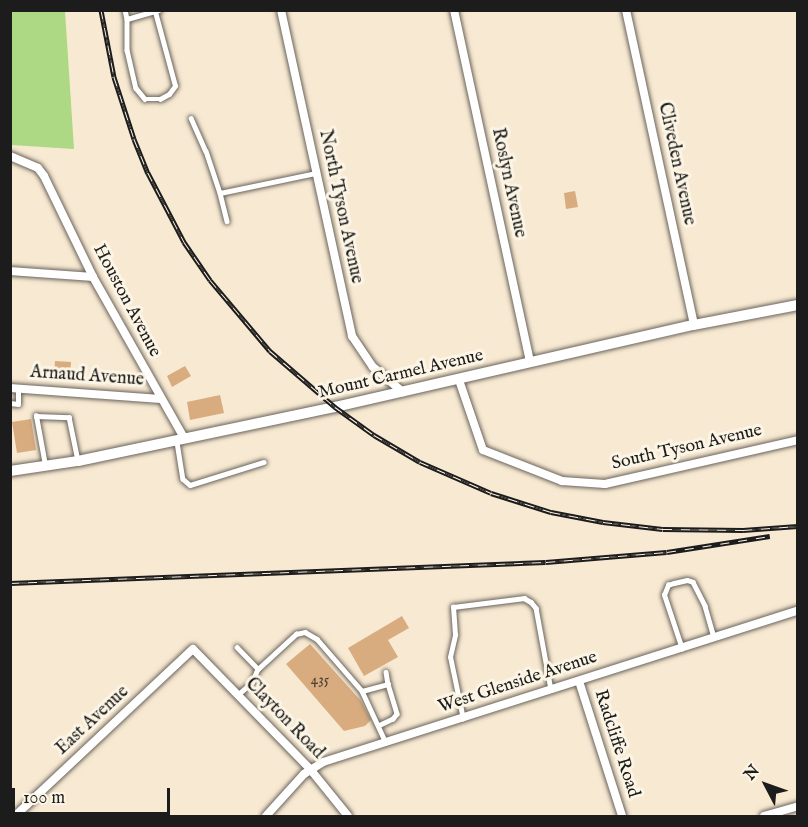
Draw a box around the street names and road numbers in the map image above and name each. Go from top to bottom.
street label: Cliveden Avenue [652,101,700,227]
street label: Roslyn Avenue [486,126,530,240]
street label: North Tyson Avenue [313,128,367,286]
street label: Houston Avenue [87,241,165,361]
street label: Mount Carmel Avenue [316,346,486,404]
street label: Arnaud Avenue [29,362,145,392]
street label: South Tyson Avenue [610,420,764,476]
street label: West Glenside Avenue [436,647,600,719]
street label: Clayton Road [240,674,328,764]
street label: East Avenue [52,682,134,760]
street label: Radcliffe Road [588,687,644,801]

